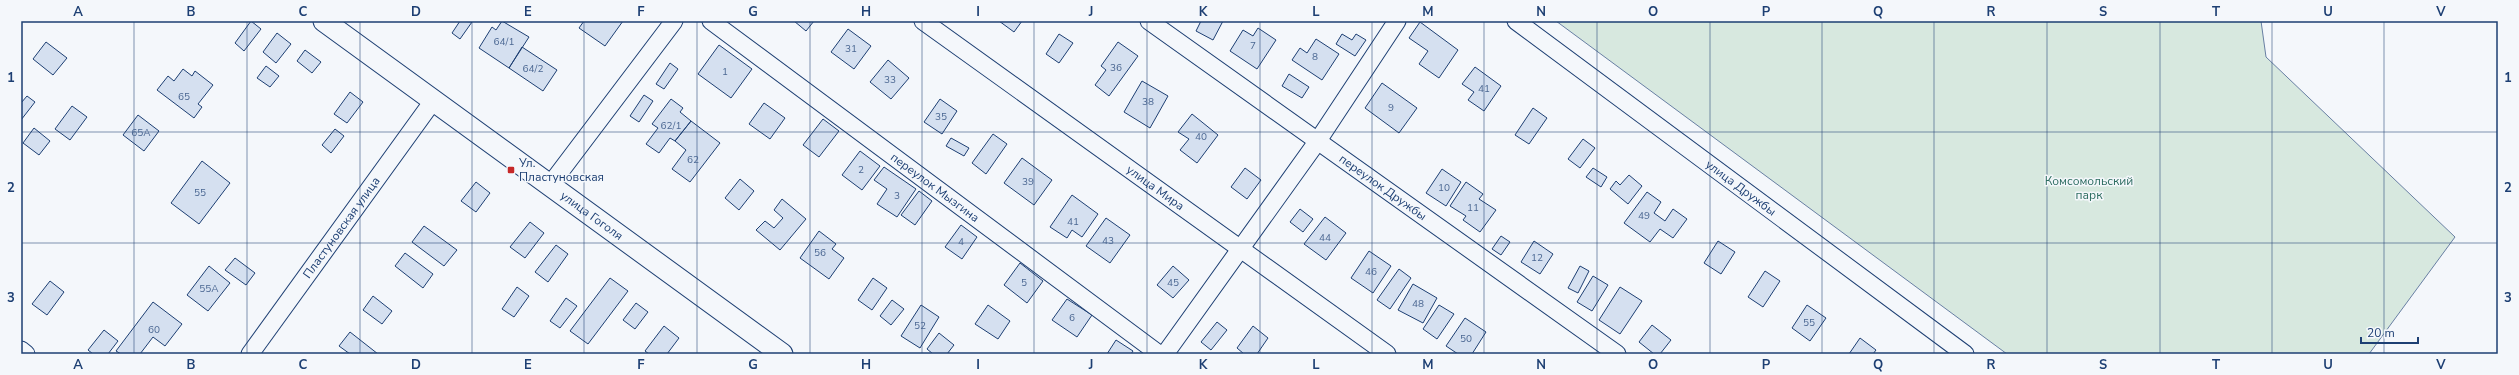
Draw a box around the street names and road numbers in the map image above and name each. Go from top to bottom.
street label: переулок Мызгина [887,149,983,226]
street label: переулок Дружбы [1336,151,1430,224]
street label: улица Дружбы [1702,156,1780,219]
street label: улица Мира [1123,162,1187,214]
street label: Пластуновская улица [299,174,384,282]
street label: улица Гоголя [557,187,626,244]

